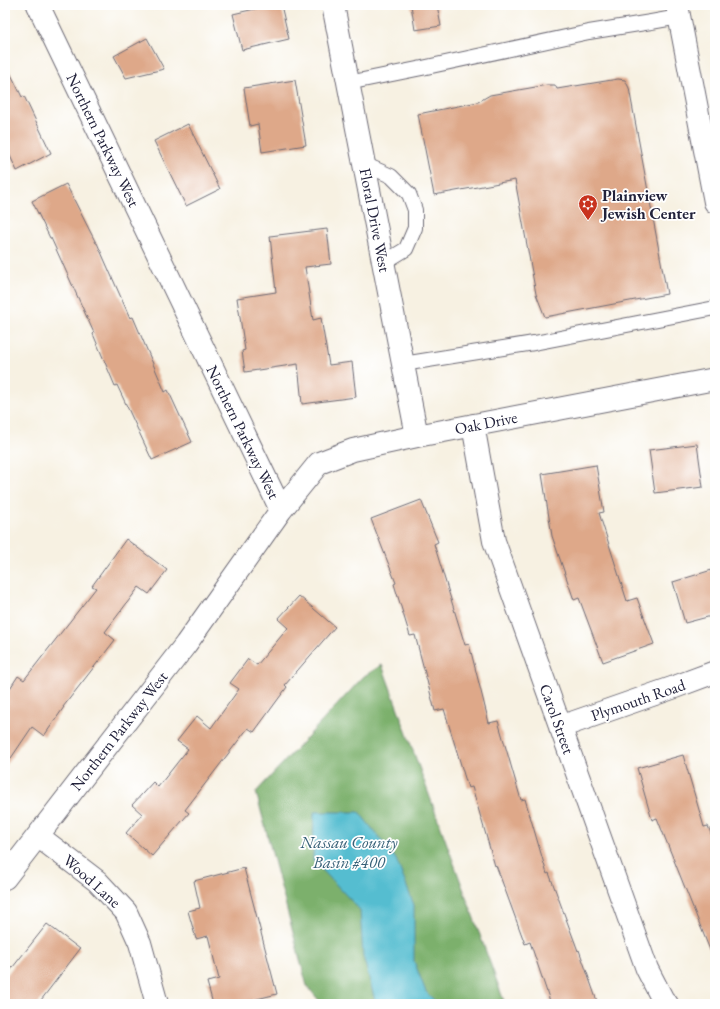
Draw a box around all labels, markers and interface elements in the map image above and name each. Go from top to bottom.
street label: Northern Parkway West [61,70,145,210]
street label: Floral Drive West [355,166,395,274]
place label: Plainview Jewish Center [600,185,696,224]
synagogue icon: Plainview Jewish Center [577,193,599,221]
street label: Northern Parkway West [201,362,285,502]
street label: Oak Drive [453,407,519,439]
street label: Northern Parkway West [66,667,172,795]
street label: Plymouth Road [588,674,689,726]
street label: Carol Street [535,681,579,757]
water label: Nassau County Basin #400 [299,831,398,873]
street label: Wood Lane [59,850,125,912]

